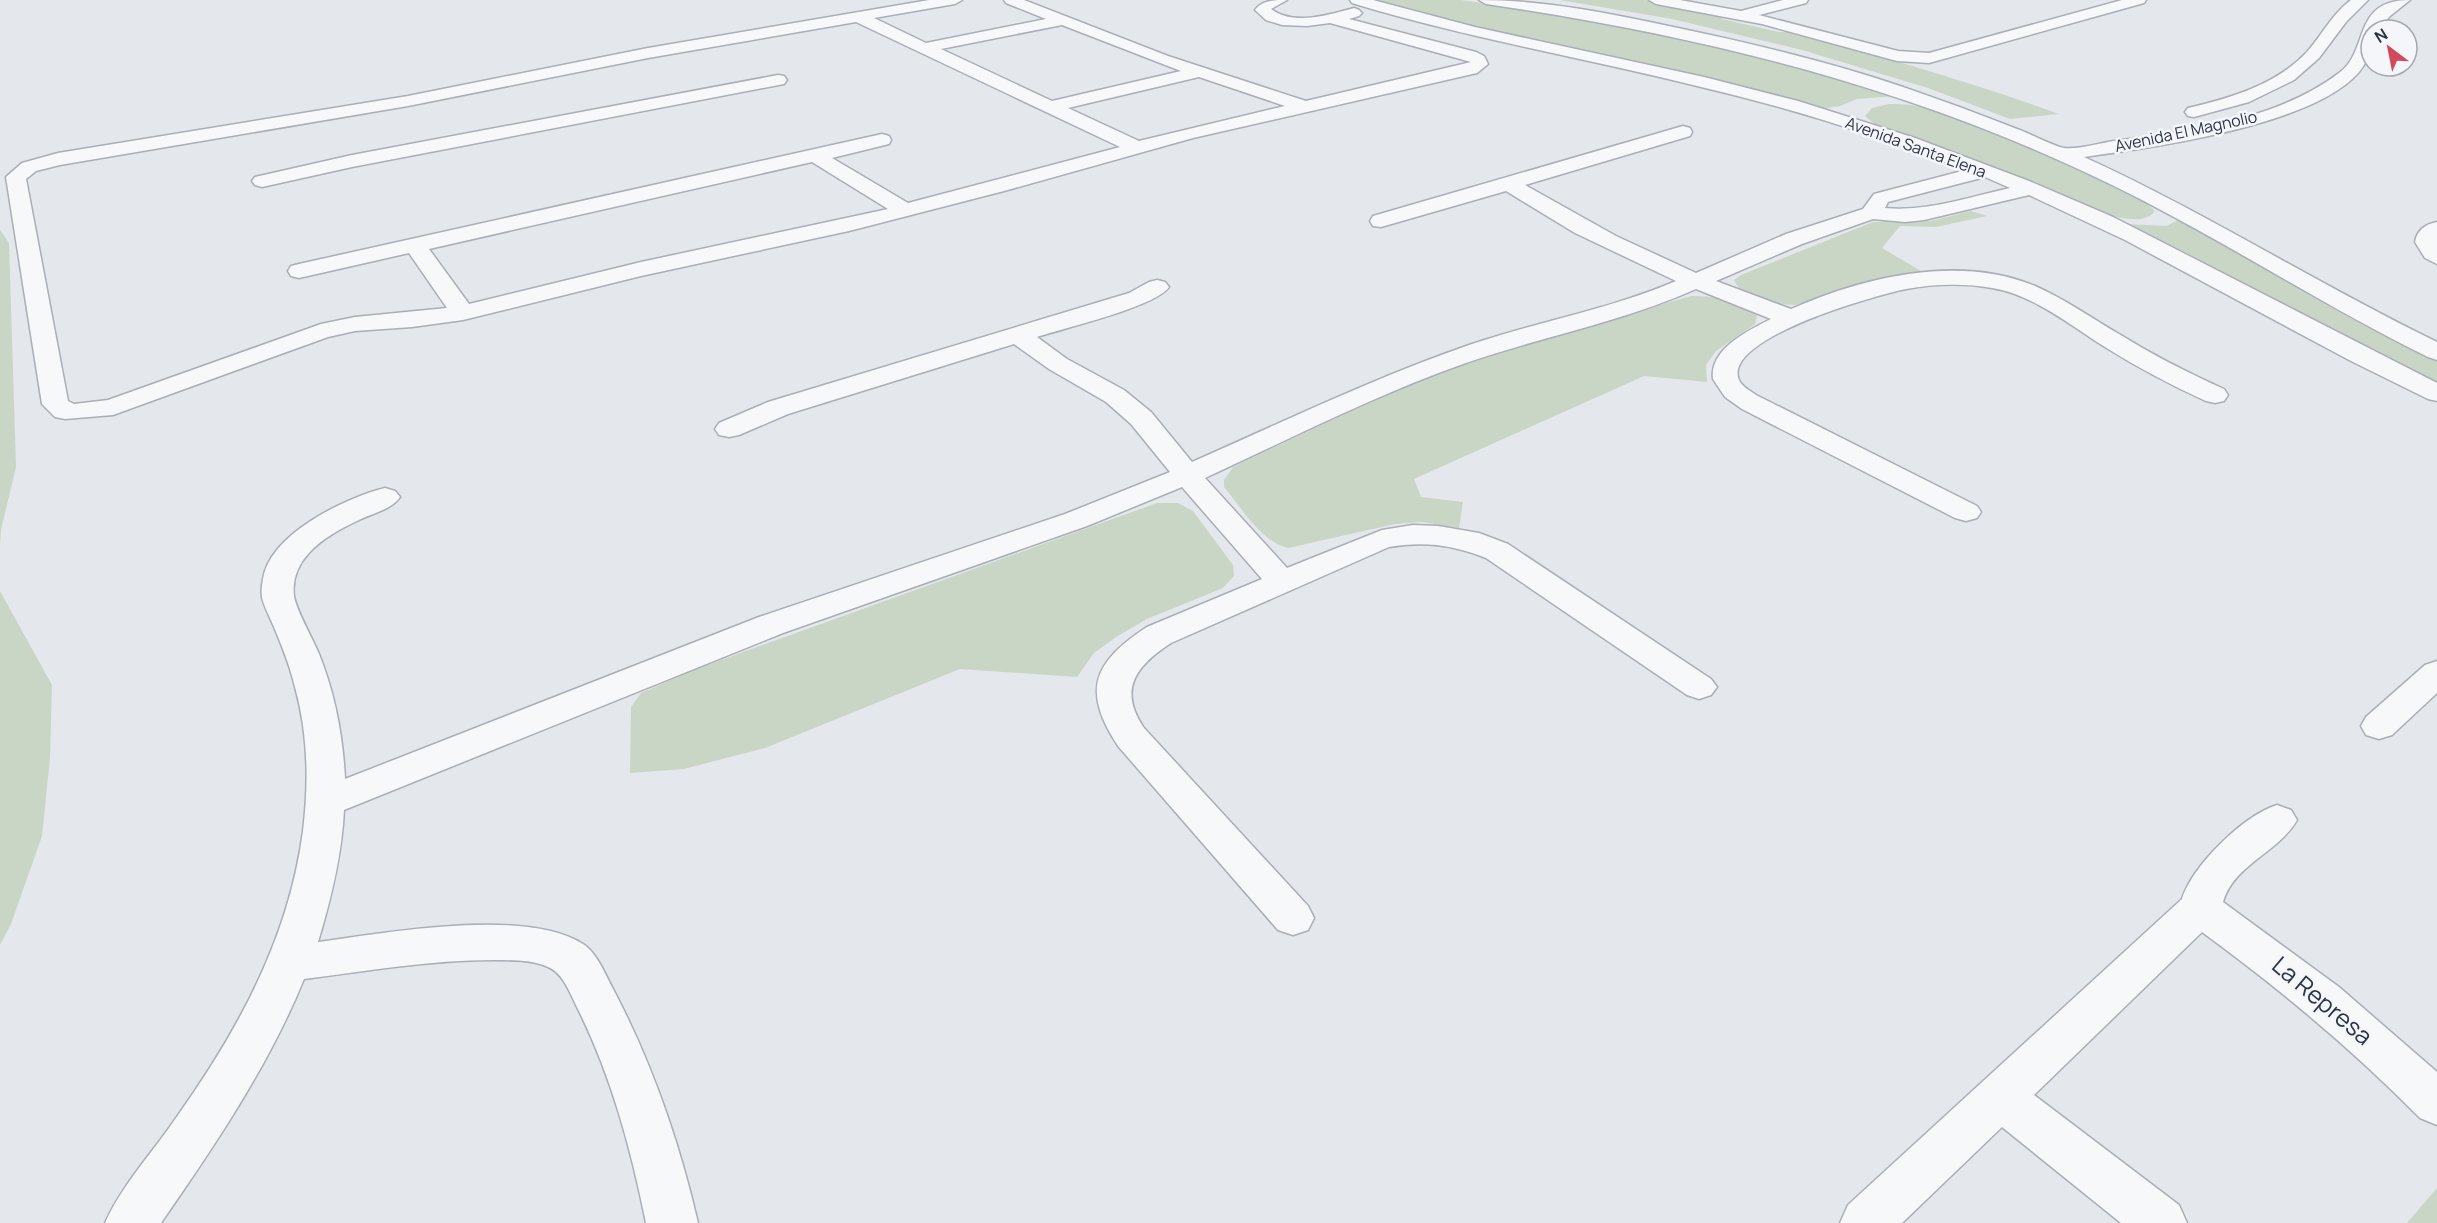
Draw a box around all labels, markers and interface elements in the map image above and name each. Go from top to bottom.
north arrow [2359,18,2419,78]
text: N [2370,23,2392,48]
street label: Avenida El Magnolio [2113,105,2259,157]
street label: Avenida Santa Elena [1843,111,1989,183]
street label: La Represa [2266,948,2380,1052]

